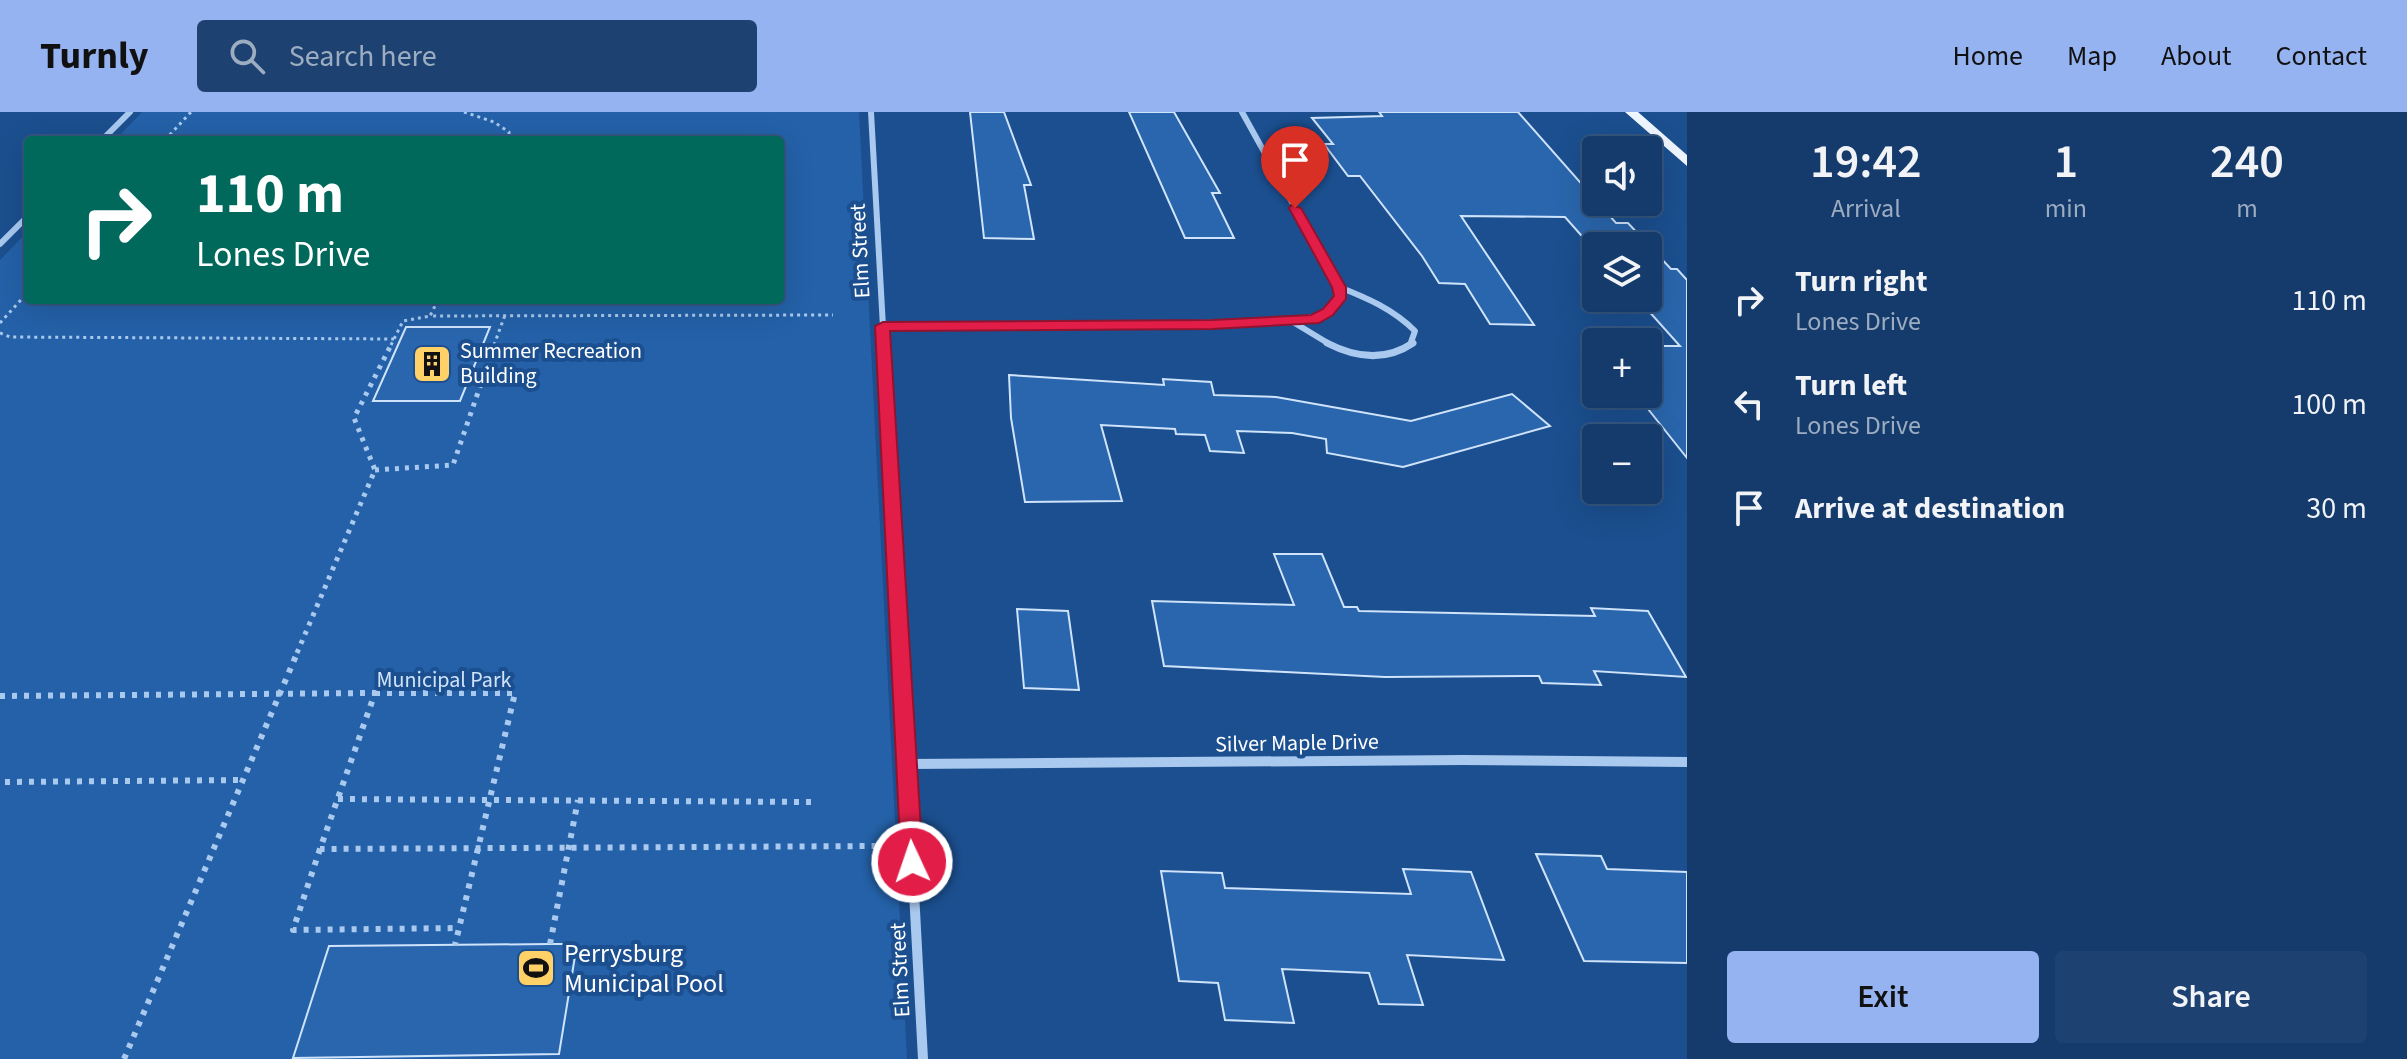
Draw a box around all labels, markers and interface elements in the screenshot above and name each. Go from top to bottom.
search box [197,20,757,92]
text: Turnly [40,29,149,83]
icon: search [225,34,269,78]
text: Search here [289,35,437,78]
text: Home [1952,36,2023,76]
text: Map [2067,36,2117,76]
text: About [2161,36,2232,76]
text: Contact [2276,36,2367,76]
pin [1261,126,1329,208]
text: 19:42 [1810,128,1922,196]
text: 1 [2054,128,2078,196]
text: 240 [2210,128,2284,196]
map controls [1582,136,1662,504]
button: sound [1582,136,1662,216]
icon: arrive [1273,138,1317,182]
text: 110 m [196,155,344,234]
icon: right [64,168,168,272]
text: Arrival [1831,190,1901,227]
text: min [2045,190,2087,227]
text: m [2236,190,2258,227]
street label: Elm Street [842,202,878,299]
text: Lones Drive [196,229,370,280]
button: layers [1582,232,1662,312]
text: Turn right [1795,260,1927,303]
icon: right [1727,278,1771,322]
text: 110 m [2291,279,2367,322]
text: Lones Drive [1795,303,1921,340]
button: + [1582,328,1662,408]
place label: Summer Recreation Building [460,335,642,392]
building icon: Summer Recreation Building [411,343,453,385]
text: Turn left [1795,364,1907,407]
icon: left [1727,382,1771,426]
text: 100 m [2291,383,2367,426]
text: Lones Drive [1795,407,1921,444]
button: − [1582,424,1662,504]
icon: arrive [1727,486,1771,530]
text: Arrive at destination [1795,487,2065,530]
text: 30 m [2306,487,2367,530]
park label: Municipal Park [377,664,512,696]
street label: Silver Maple Drive [1215,726,1379,760]
position arrow [870,820,954,904]
street label: Elm Street [882,921,918,1018]
place label: Perrysburg Municipal Pool [564,935,724,1002]
sports icon: Perrysburg Municipal Pool [515,947,557,989]
button: Exit [1727,951,2039,1043]
button: Share [2055,951,2367,1043]

